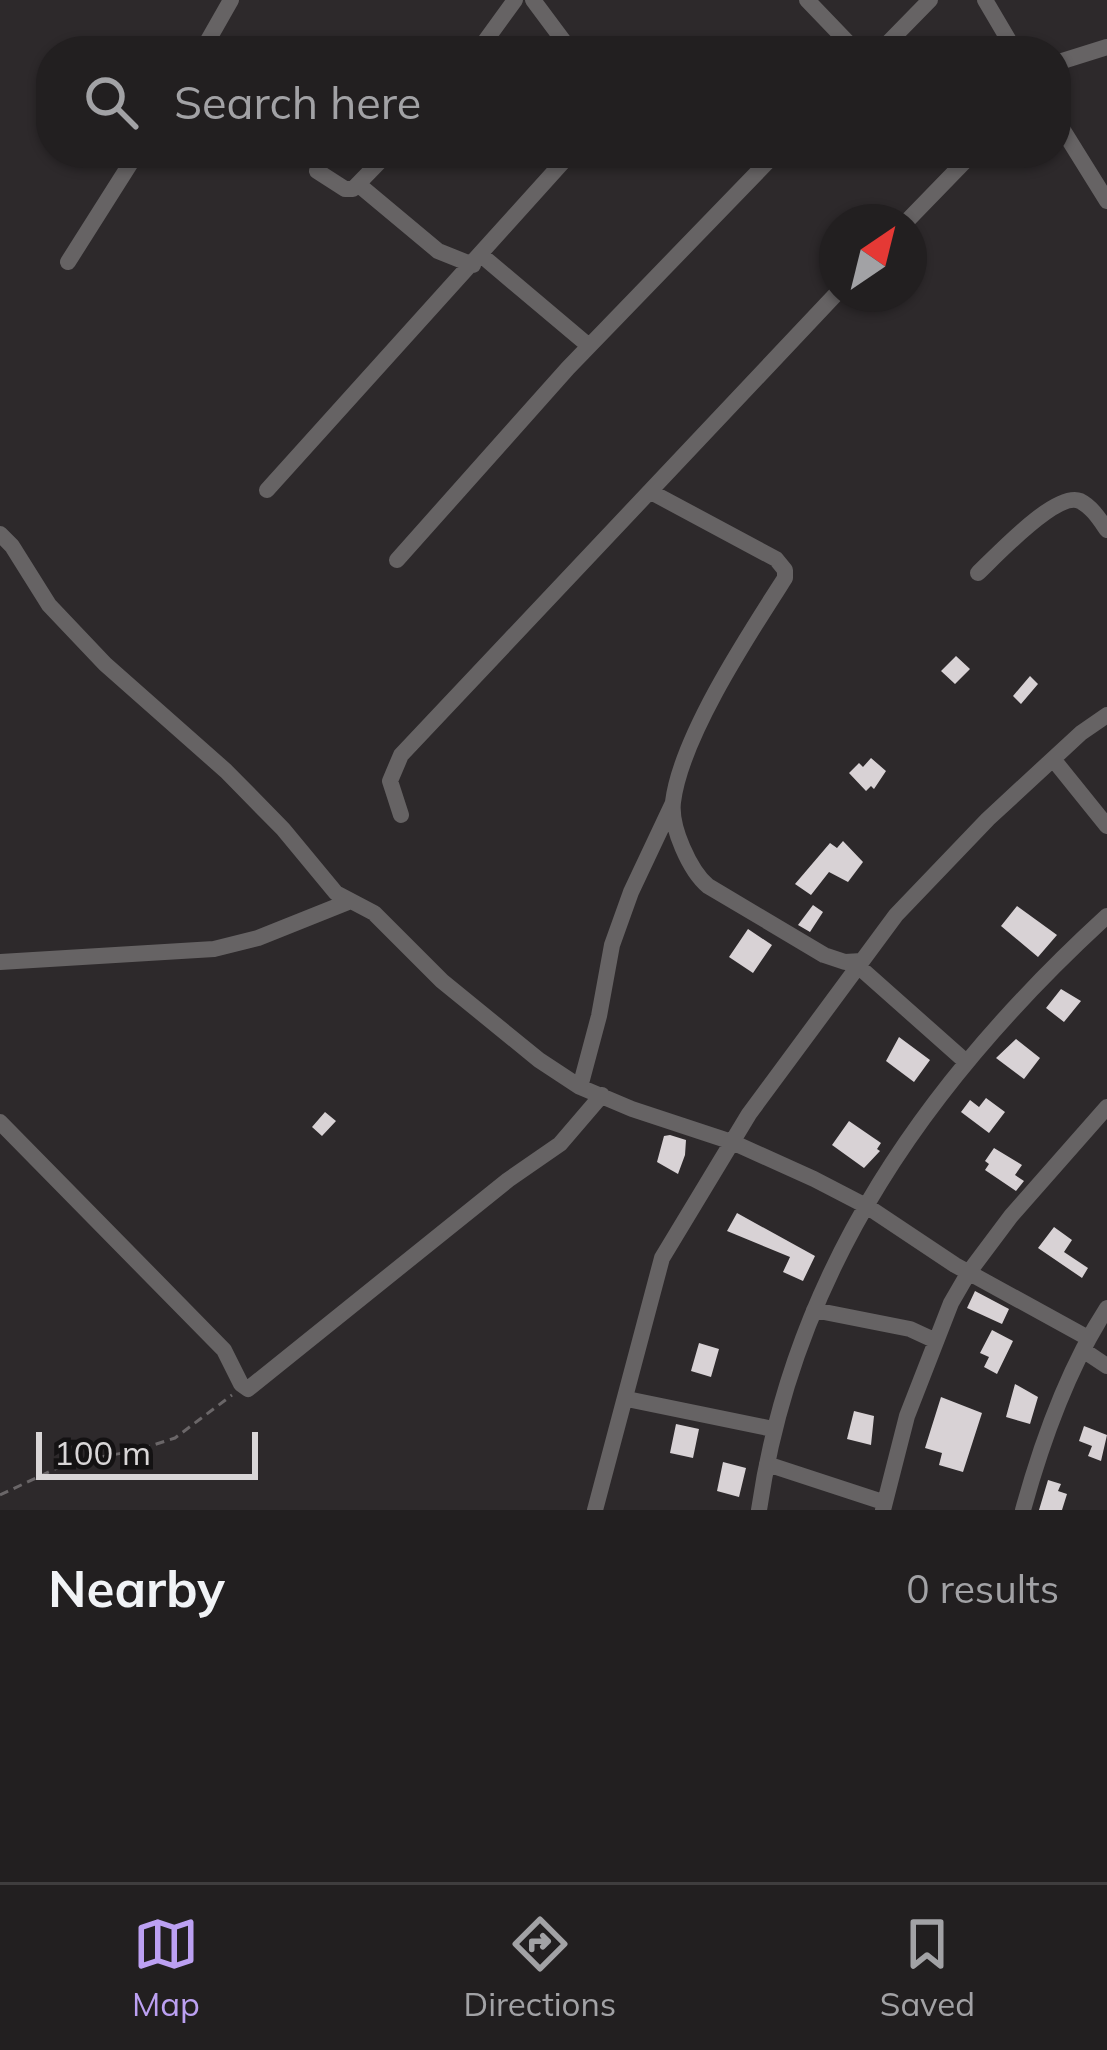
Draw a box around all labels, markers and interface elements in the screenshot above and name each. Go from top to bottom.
search box [36,36,1071,168]
icon: search [78,69,144,135]
text: Search here [174,74,421,130]
north arrow [819,204,927,312]
scale bar [36,1426,258,1479]
text: 100 m [54,1432,151,1473]
text: Nearby [48,1556,225,1620]
text: 0 results [906,1564,1059,1613]
tab: Map [132,1911,200,2024]
tab: Directions [464,1911,616,2024]
tab: Saved [880,1911,975,2024]

